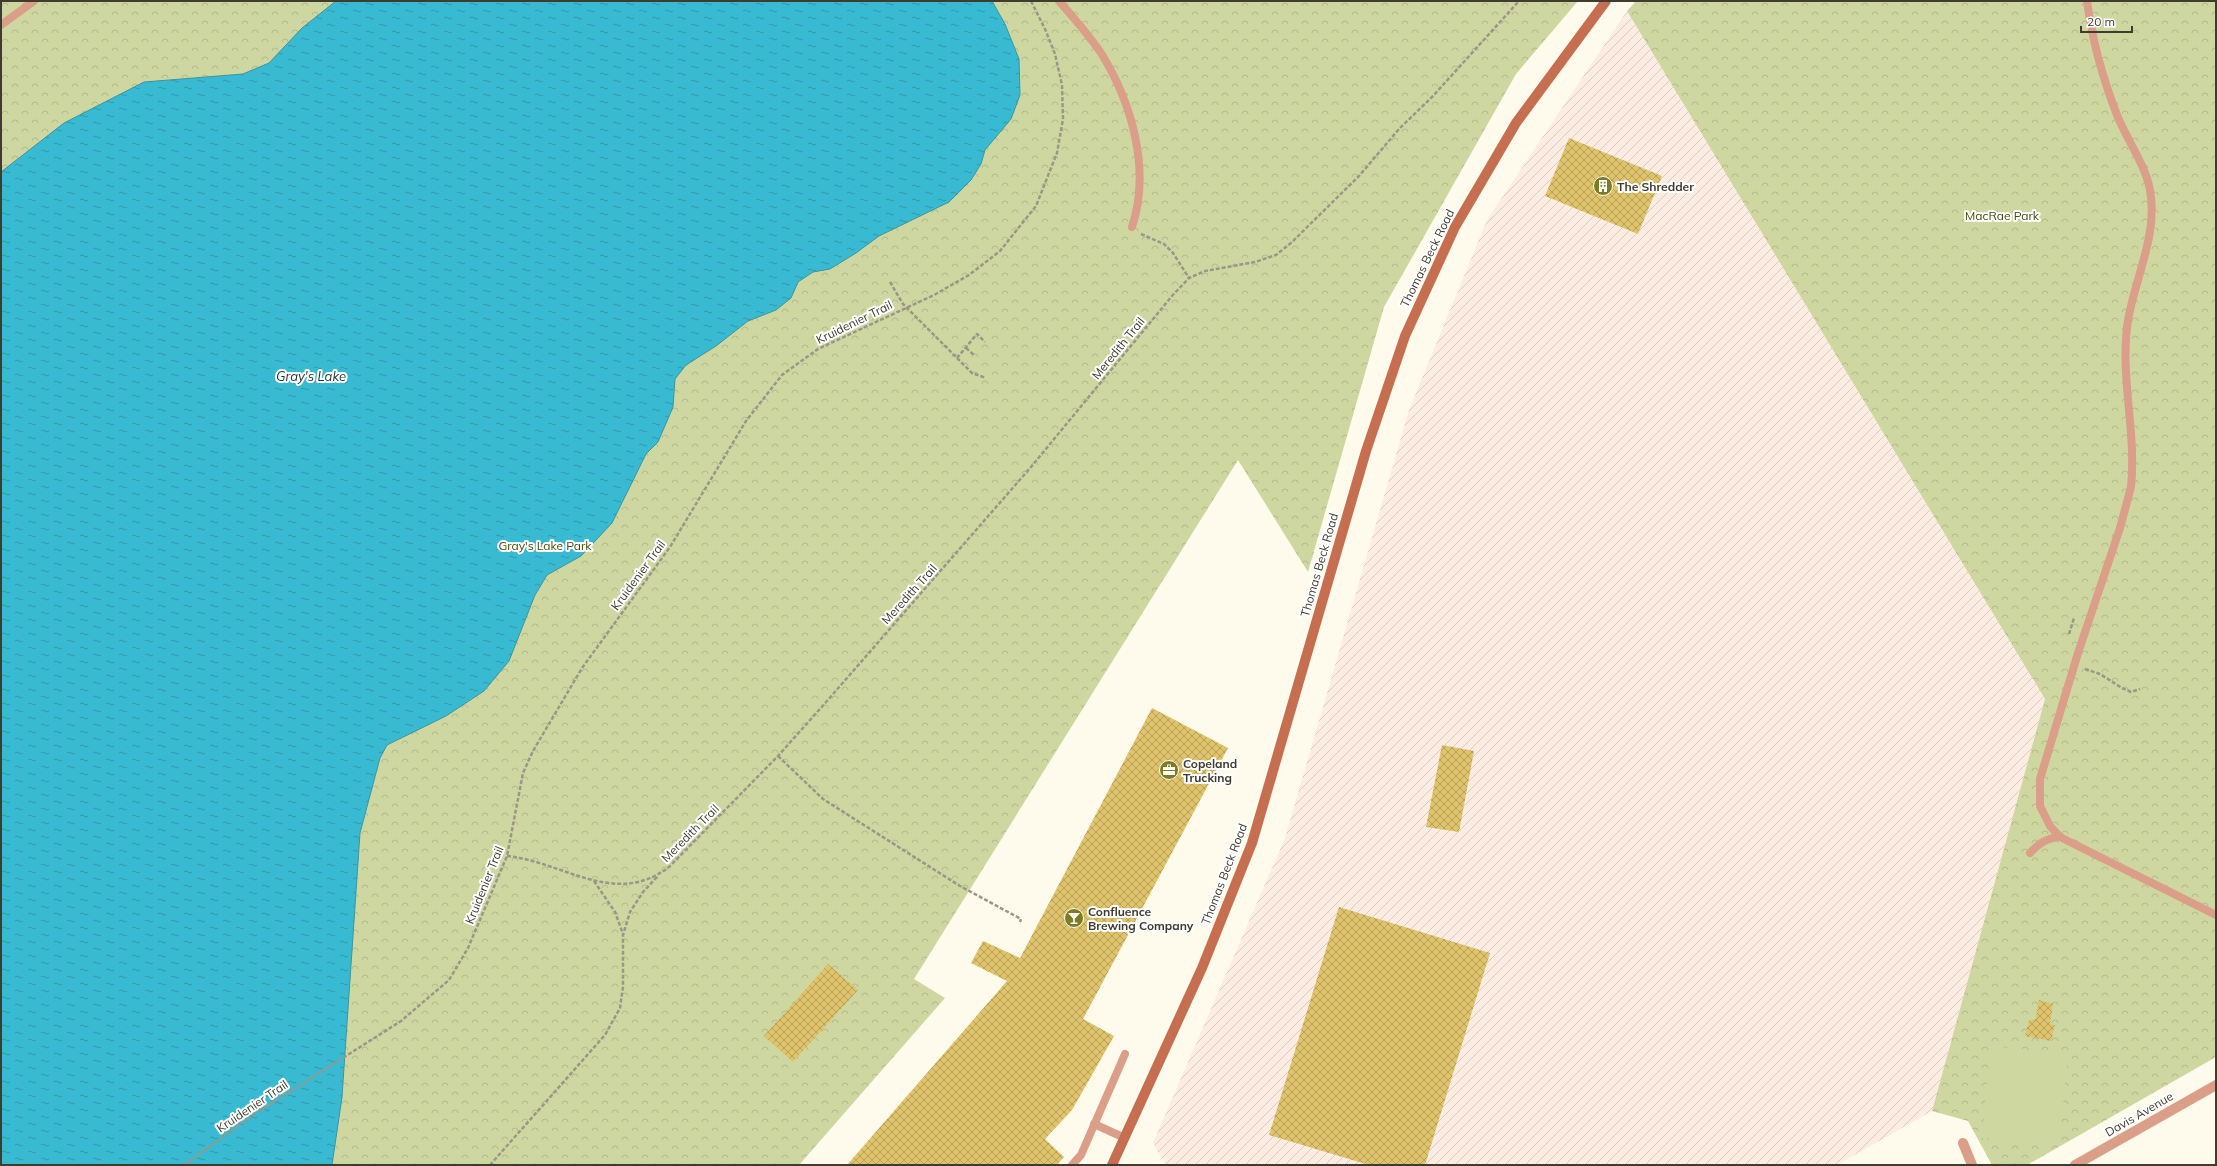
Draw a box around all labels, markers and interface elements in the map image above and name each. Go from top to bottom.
scale bar [2081,8,2132,34]
text: 20 m [2087,14,2115,29]
building icon: The Shredder [1592,175,1614,197]
place label: The Shredder [1617,179,1694,194]
street label: Thomas Beck Road [1397,206,1457,310]
park label: MacRae Park [1965,208,2040,223]
street label: Kruidenier Trail [813,297,895,347]
street label: Meredith Trail [1088,314,1148,382]
water label: Gray's Lake [276,368,346,384]
street label: Thomas Beck Road [1297,511,1341,619]
street label: Kruidenier Trail [608,537,668,613]
park label: Gray's Lake Park [498,538,592,553]
street label: Meredith Trail [878,561,940,627]
place label: Copeland Trucking [1183,756,1237,785]
office icon: Copeland Trucking [1158,759,1180,781]
street label: Meredith Trail [658,801,722,865]
street label: Thomas Beck Road [1198,821,1250,927]
street label: Kruidenier Trail [462,844,506,926]
place label: Confluence Brewing Company [1088,904,1194,933]
bar icon: Confluence Brewing Company [1063,907,1085,929]
street label: Kruidenier Trail [213,1077,291,1135]
street label: Davis Avenue [2102,1088,2176,1140]

